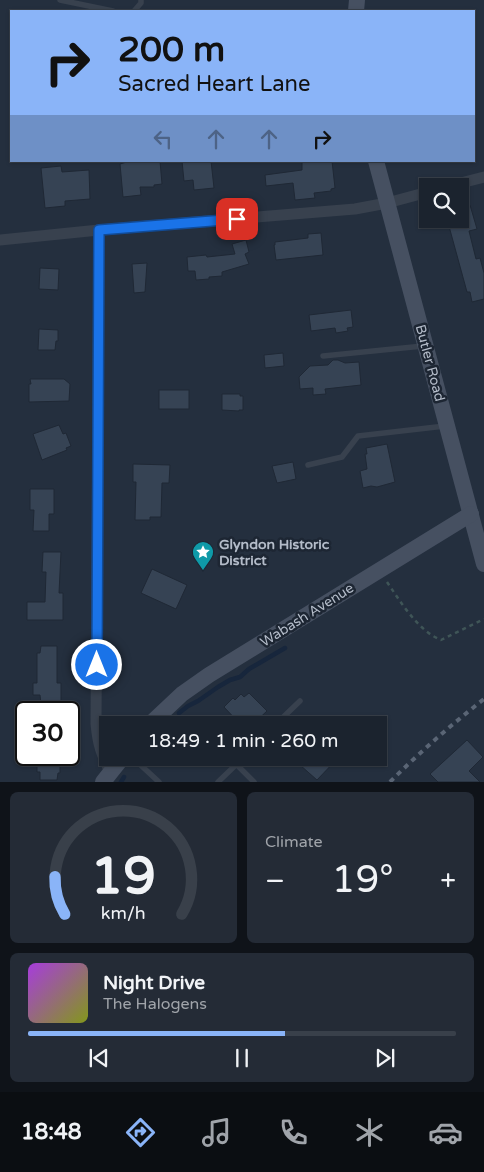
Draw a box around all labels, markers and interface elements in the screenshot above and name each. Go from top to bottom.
text: 200 m [118,29,225,71]
icon: right [35,30,100,95]
text: Sacred Heart Lane [118,71,310,97]
icon: left [149,125,177,153]
icon: ahead [202,125,230,153]
icon: ahead [255,125,283,153]
icon: right [308,125,336,153]
map controls [419,178,469,228]
button: search [419,178,469,228]
pin [216,198,258,240]
icon: arrive [223,205,251,233]
street label: Butler Road [412,323,448,403]
place label: Glyndon Historic District [219,536,330,569]
place icon: Glyndon Historic District [191,540,215,571]
street label: Wabash Avenue [257,579,357,651]
position arrow [70,638,122,690]
speed limit sign: 30 [15,701,80,766]
text: 18:49 · 1 min · 260 m [147,730,339,752]
text: Climate [265,832,323,852]
text: 19 [91,845,156,908]
text: 19° [332,857,394,903]
text: − [265,864,285,898]
text: + [440,864,456,898]
text: km/h [101,903,146,924]
text: Night Drive [103,972,205,994]
text: The Halogens [103,994,207,1014]
icon: previous [85,1044,113,1072]
icon: pause [228,1044,256,1072]
icon: next [371,1044,399,1072]
icon: directions [123,1115,158,1150]
icon: music [199,1115,234,1150]
icon: phone [276,1115,311,1150]
icon: climate [352,1115,387,1150]
icon: car [428,1115,463,1150]
text: 18:48 [21,1119,82,1145]

